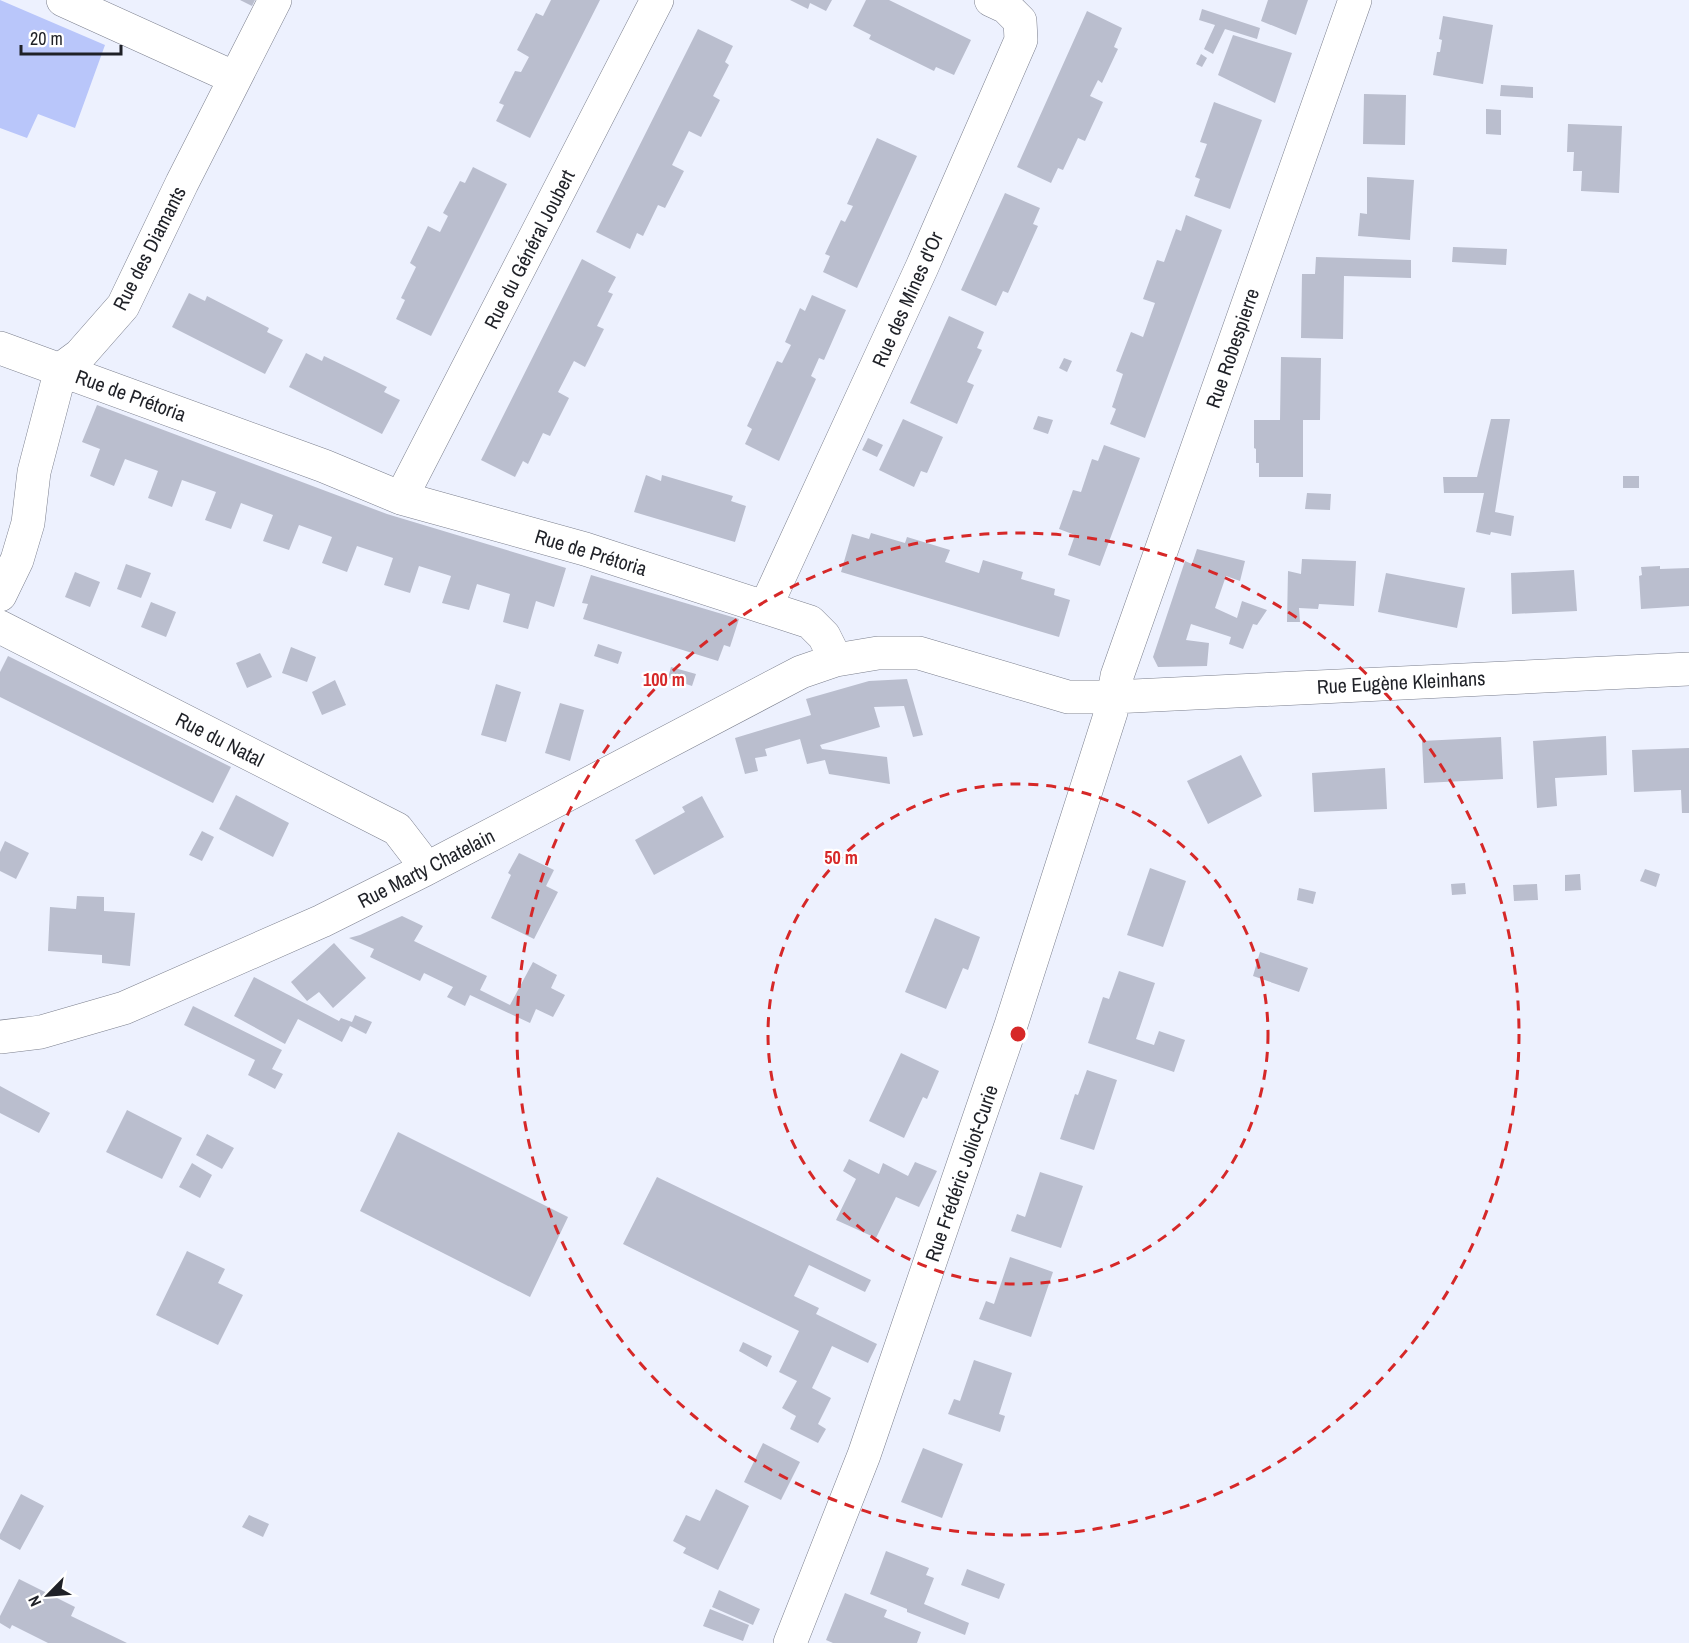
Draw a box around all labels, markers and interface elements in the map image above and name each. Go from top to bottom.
scale bar [21,18,122,56]
text: 20 m [30,26,63,51]
street label: Rue du Général Joubert [477,165,581,333]
street label: Rue des Diamants [106,181,192,315]
street label: Rue des Mines d'Or [865,227,949,371]
street label: Rue Robespierre [1199,285,1265,411]
street label: Rue de Prétoria [72,363,190,427]
street label: Rue de Prétoria [532,522,650,582]
street label: Rue Eugène Kleinhans [1316,664,1486,700]
text: 100 m [643,667,685,692]
street label: Rue du Natal [171,705,269,773]
street label: Rue Marty Chatelain [353,822,499,914]
text: 50 m [824,845,858,870]
centre of rings [1008,1024,1028,1044]
street label: Rue Frédéric Joliot-Curie [918,1081,1004,1265]
north arrow [18,1565,78,1625]
text: N [22,1592,46,1610]

